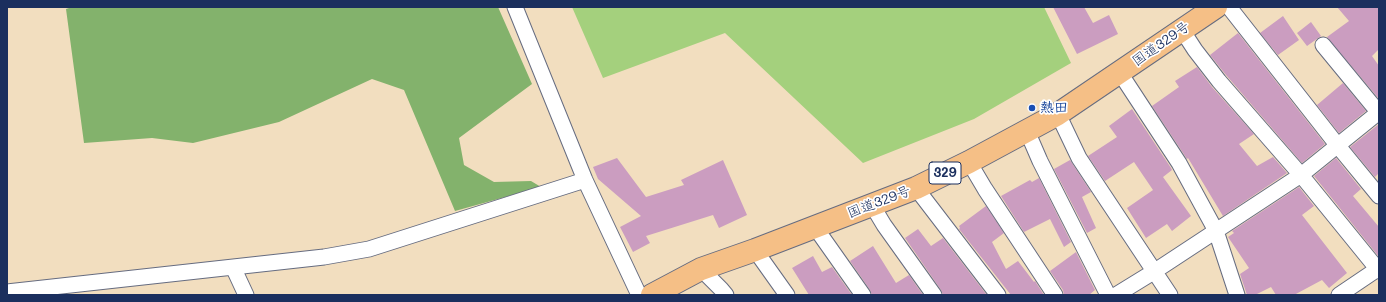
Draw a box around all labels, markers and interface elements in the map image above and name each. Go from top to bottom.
street label: 国道329号 [1129,18,1193,70]
place label: 熱田 [1040,100,1068,116]
marker: 熱田 [1027,103,1037,113]
road number: 329 [929,162,961,184]
street label: 国道329号 [845,182,913,222]

